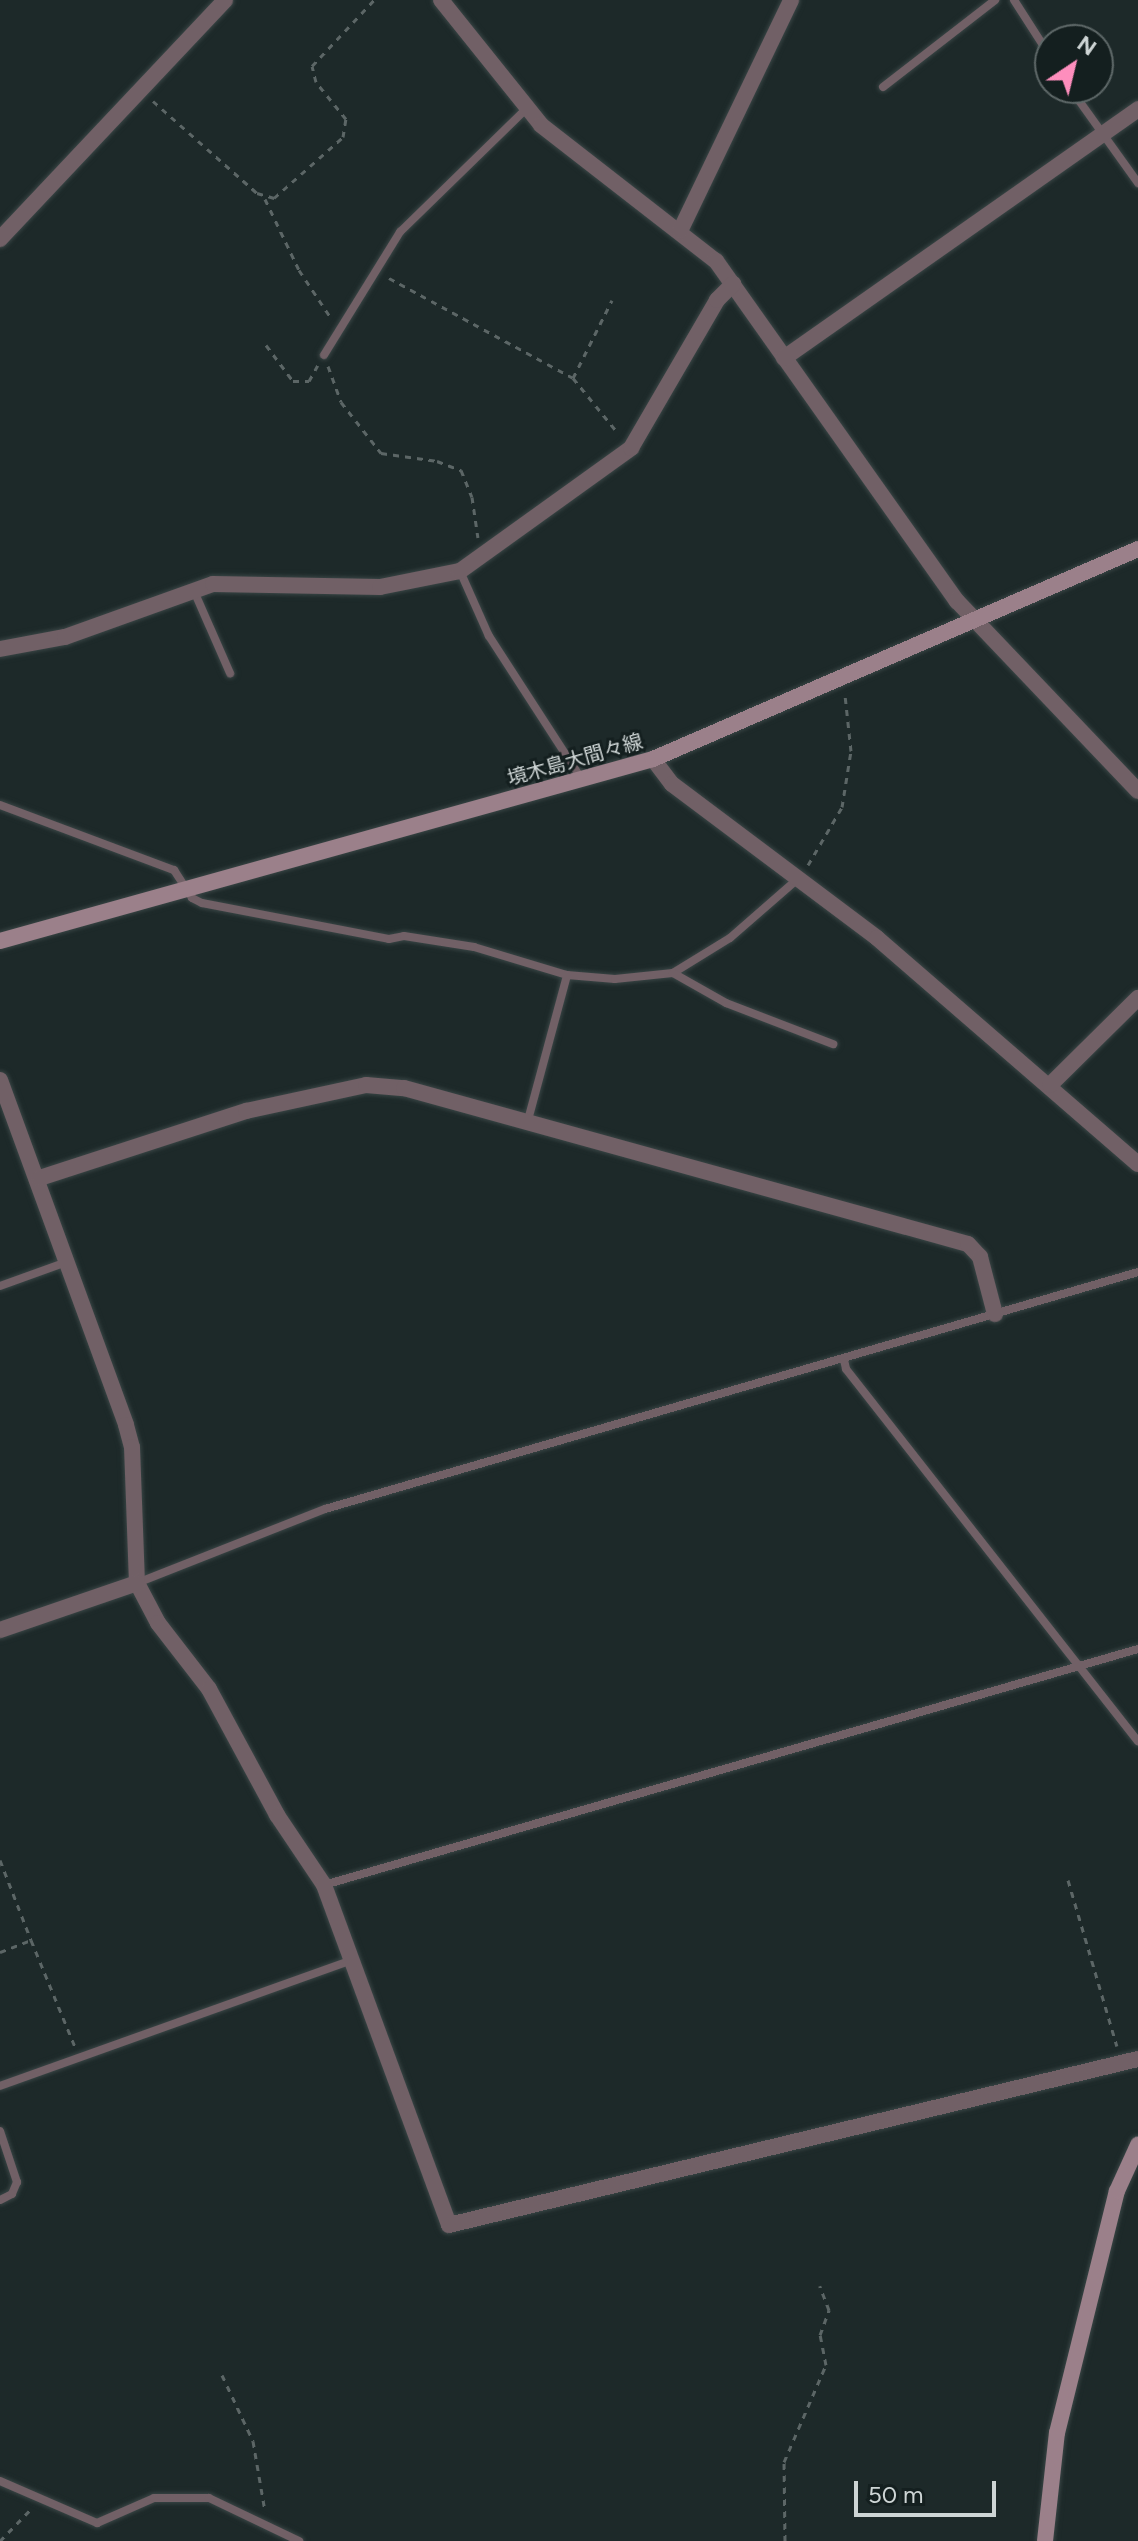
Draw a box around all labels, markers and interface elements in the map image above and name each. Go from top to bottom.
north arrow [1034,24,1114,104]
text: N [1072,30,1102,62]
street label: 境木島大間々線 [504,729,646,791]
scale bar [858,2465,1000,2515]
text: 50 m [868,2480,924,2509]

